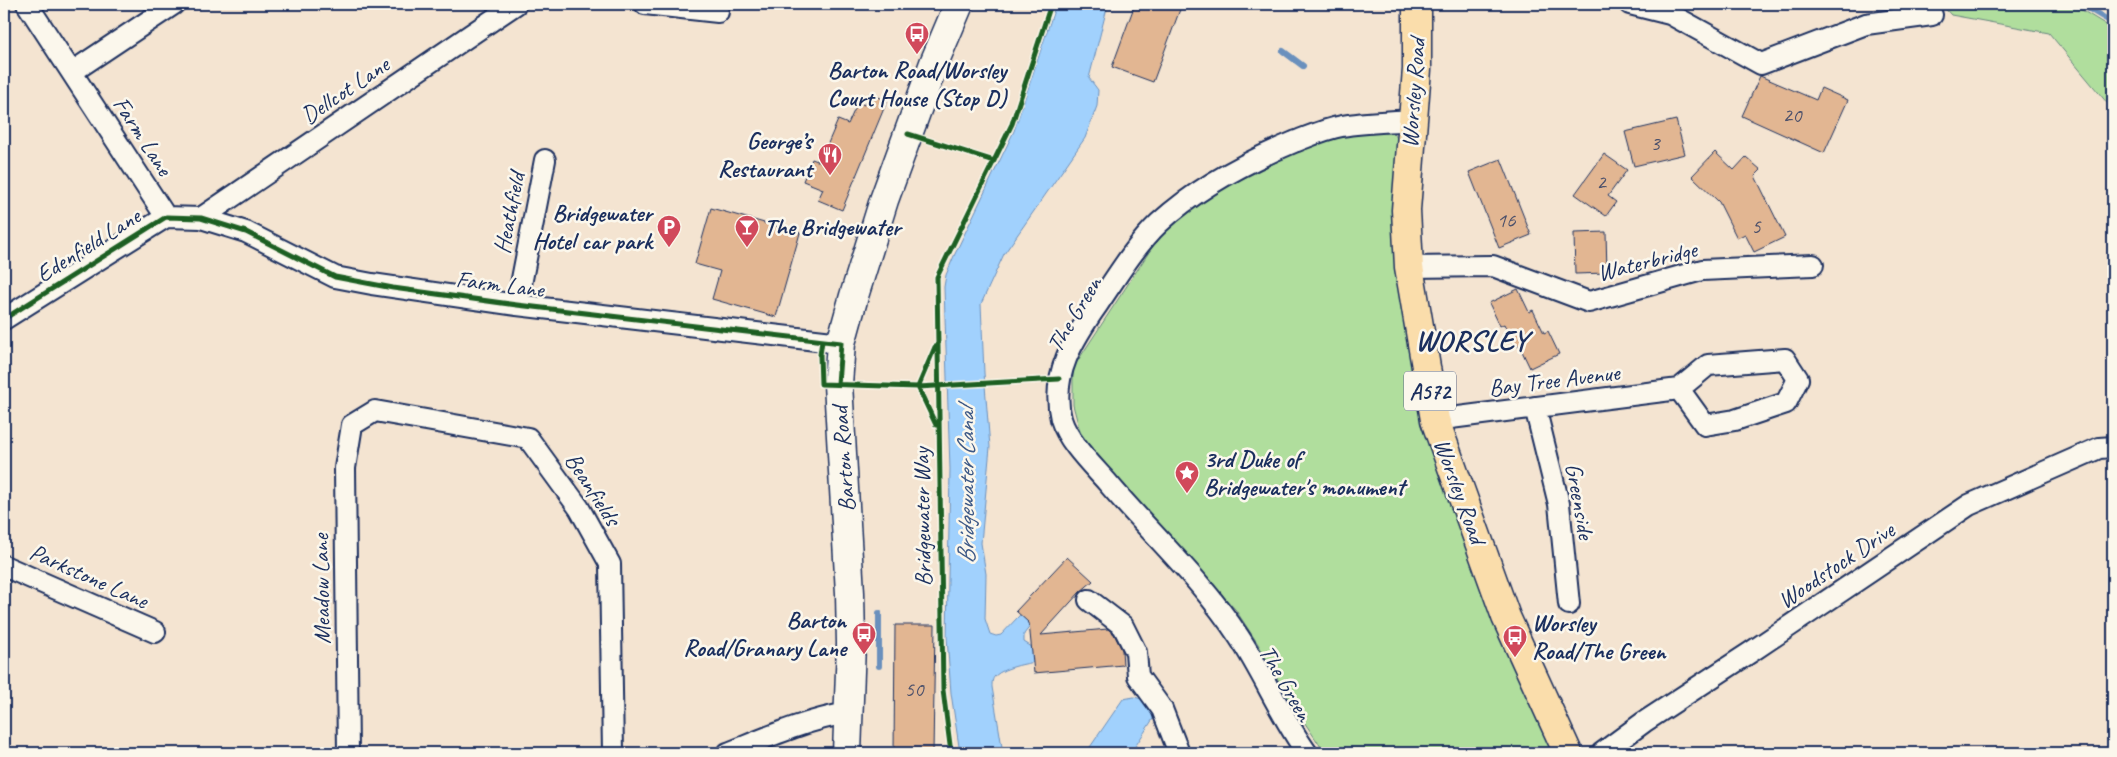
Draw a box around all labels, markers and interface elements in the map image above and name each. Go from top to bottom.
bus stop icon: Barton Road/Worsley Court House (Stop D) [904,21,930,55]
street label: Worsley Road [1394,34,1432,149]
street label: Dellcot Lane [295,48,397,130]
place label: Barton Road/Worsley Court House (Stop D) [828,55,1009,113]
street label: Farm Lane [106,91,181,183]
house number: 20 [1783,102,1803,128]
place label: George’s Restaurant [718,126,815,184]
house number: 3 [1650,130,1661,156]
restaurant icon: George’s Restaurant [817,142,843,176]
street label: Heathfield [486,166,532,256]
house number: 2 [1596,169,1607,195]
place label: Bridgewater Hotel car park [532,198,654,256]
street label: Edenfield Lane [30,200,148,289]
house number: 16 [1497,207,1516,233]
place label: The Bridgewater [764,212,903,242]
house number: 5 [1751,213,1762,239]
parking icon: Bridgewater Hotel car park [656,214,682,248]
bar icon: The Bridgewater [734,214,760,248]
street label: Waterbridge [1594,234,1702,288]
street label: Farm Lane [454,264,548,305]
street label: The Green [1040,270,1109,357]
district label: WORSLEY [1415,322,1534,359]
street label: Bay Tree Avenue [1487,357,1623,403]
road number: A572 [1404,372,1456,411]
water label: Bridgewater Canal [950,400,982,564]
street label: Barton Road [824,402,862,513]
street label: Worsley Road [1427,434,1494,551]
place label: 3rd Duke of Bridgewater's monument [1204,444,1408,502]
street label: Bridgewater Way [906,445,938,587]
street label: Beanfields [558,447,629,534]
place icon: 3rd Duke of Bridgewater's monument [1174,460,1200,494]
street label: Greenside [1559,461,1602,544]
street label: Woodstock Drive [1772,514,1902,615]
street label: Meadow Lane [305,531,337,644]
street label: Parkstone Lane [25,537,155,616]
place label: Barton Road/Granary Lane [683,605,848,663]
place label: Worsley Road/The Green [1532,608,1667,666]
bus stop icon: Barton Road/Granary Lane [851,621,877,655]
bus stop icon: Worsley Road/The Green [1502,624,1528,658]
street label: The Green [1252,639,1320,728]
house number: 50 [905,676,925,702]

